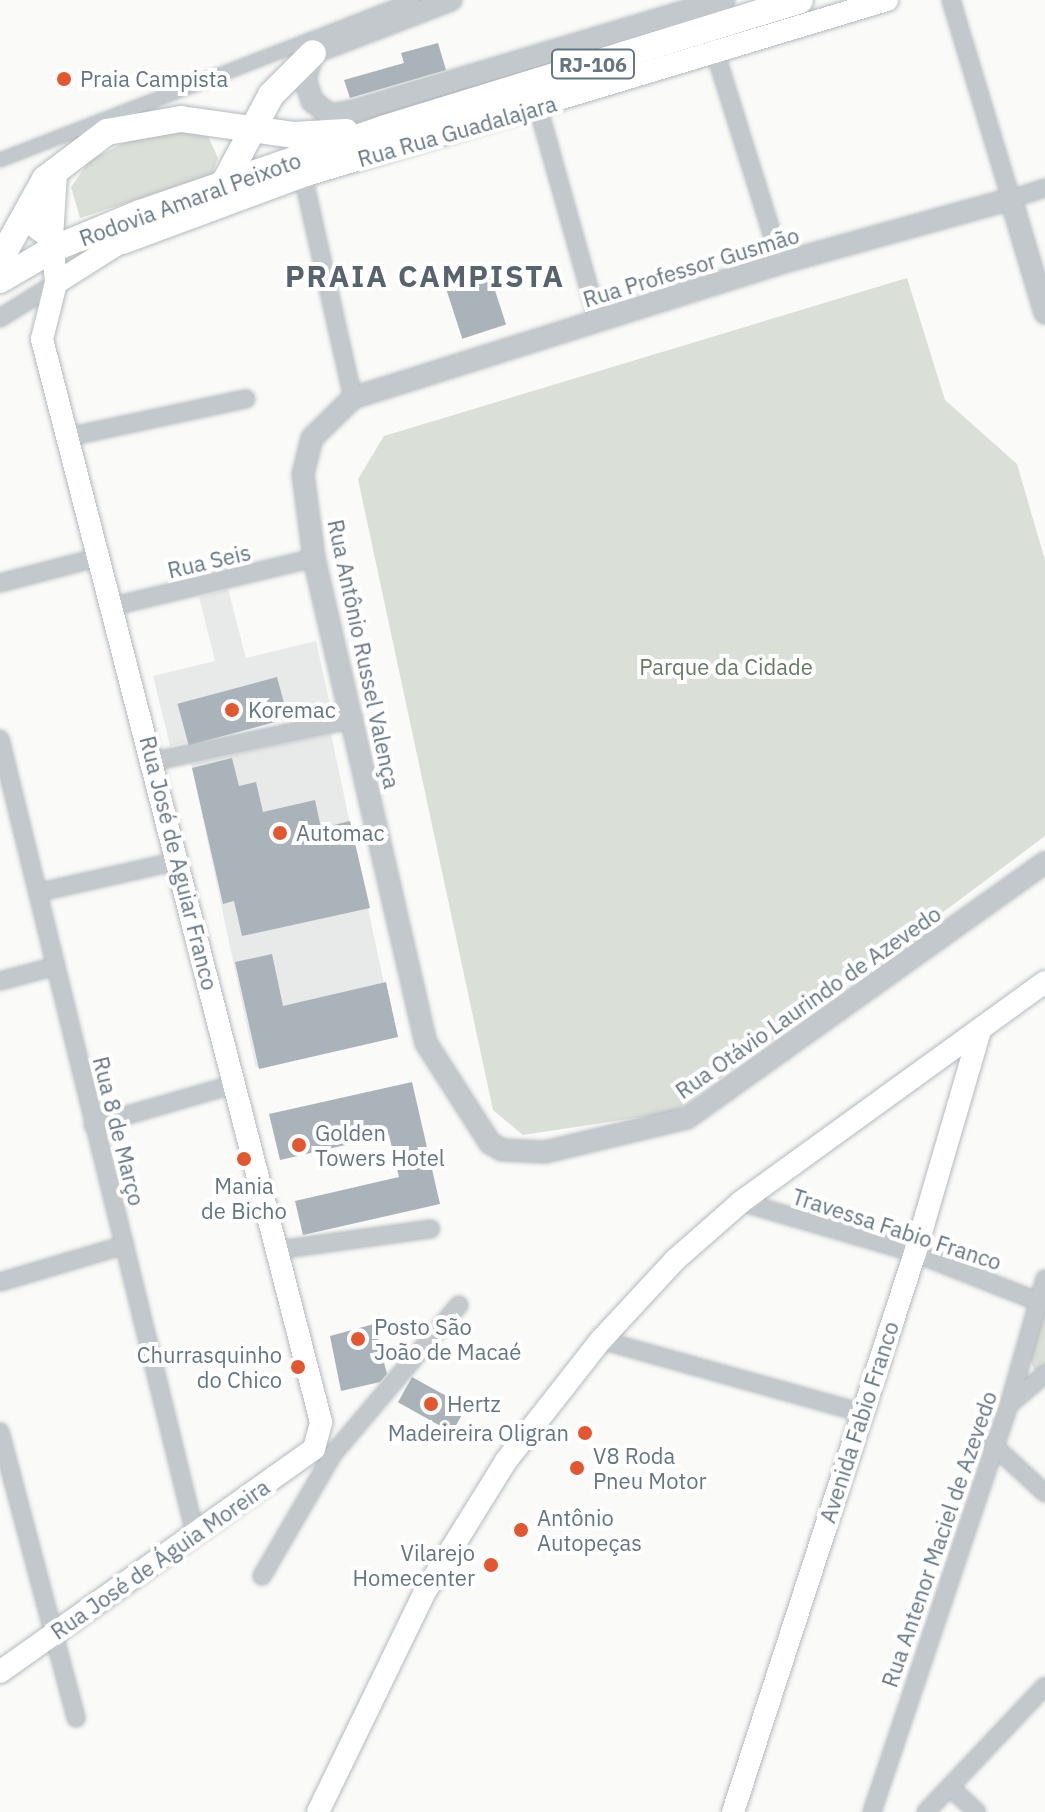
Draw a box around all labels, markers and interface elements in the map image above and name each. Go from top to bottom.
road number: RJ-106 [549,48,637,80]
place label: Praia Campista [80,66,228,92]
marker: Praia Campista [55,70,73,88]
street label: Rua Rua Guadalajara [354,90,560,172]
street label: Rodovia Amaral Peixoto [76,147,304,251]
street label: Rua Professor Gusmão [580,222,802,312]
district label: PRAIA CAMPISTA [285,258,565,294]
street label: Rua Antônio Russel Valença [323,517,405,791]
street label: Rua Seis [165,539,253,583]
park label: Parque da Cidade [639,654,813,680]
place label: Koremac [248,697,336,723]
marker: Koremac [223,701,241,719]
street label: Rua José de Aguiar Franco [135,733,223,993]
place label: Automac [296,820,385,846]
marker: Automac [271,824,289,842]
street label: Rua Otávio Laurindo de Azevedo [670,900,946,1104]
street label: Rua 8 de Março [88,1054,150,1208]
place label: Golden Towers Hotel [315,1119,445,1170]
marker: Golden Towers Hotel [290,1136,308,1154]
marker: Mania de Bicho [235,1150,253,1168]
place label: Mania de Bicho [201,1172,287,1224]
street label: Travessa Fabio Franco [789,1183,1005,1275]
place label: Posto São João de Macaé [374,1313,521,1364]
street label: Avenida Fabio Franco [814,1318,904,1526]
marker: Posto São João de Macaé [349,1330,367,1348]
place label: Churrasquinho do Chico [137,1341,282,1392]
marker: Churrasquinho do Chico [289,1358,307,1376]
street label: Rua Antenor Maciel de Azevedo [876,1387,1002,1691]
place label: Hertz [447,1391,501,1417]
marker: Hertz [422,1395,440,1413]
place label: Madeireira Oligran [388,1420,569,1446]
marker: Madeireira Oligran [576,1424,594,1442]
place label: V8 Roda Pneu Motor [593,1442,707,1494]
marker: V8 Roda Pneu Motor [568,1459,586,1477]
street label: Rua José de Águia Moreira [45,1473,275,1645]
place label: Antônio Autopeças [537,1504,642,1556]
marker: Antônio Autopeças [512,1521,530,1539]
place label: Vilarejo Homecenter [353,1539,475,1590]
marker: Vilarejo Homecenter [482,1556,500,1574]

